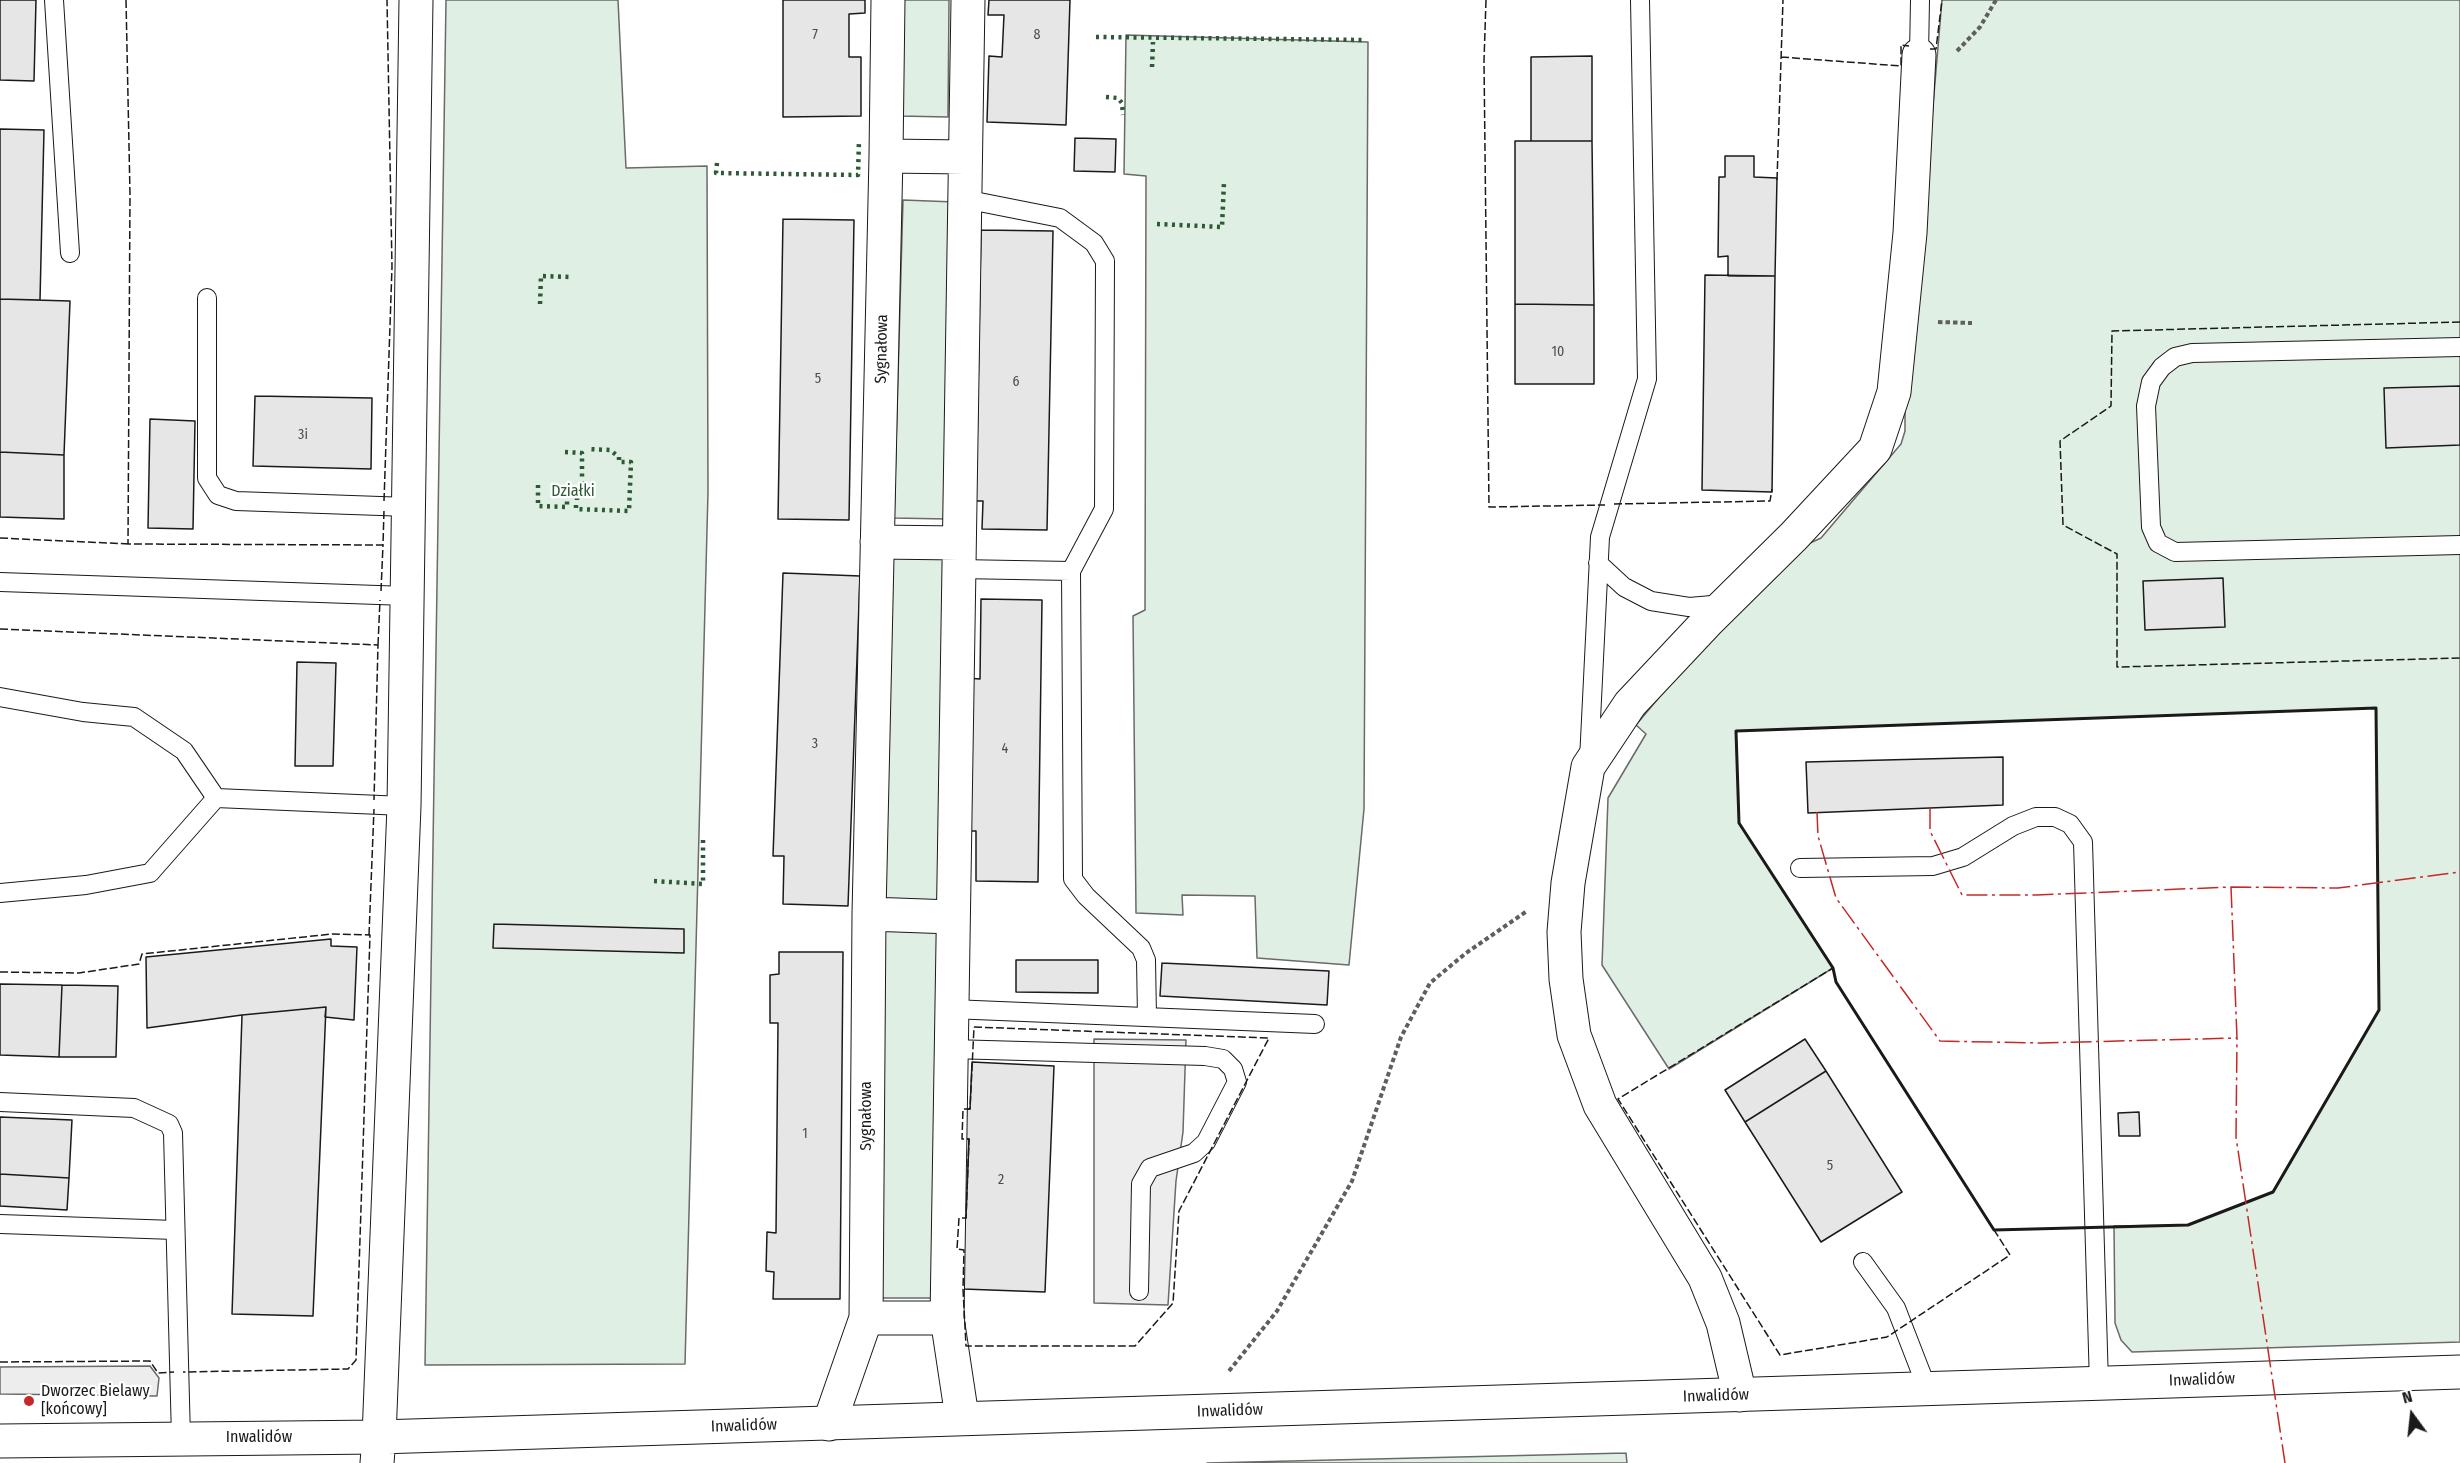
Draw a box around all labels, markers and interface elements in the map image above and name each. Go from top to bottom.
house number: 7 [812,27,818,43]
house number: 8 [1034,27,1040,43]
street label: Sygnałowa [872,314,892,384]
house number: 10 [1552,344,1564,360]
house number: 5 [815,371,821,387]
house number: 6 [1013,374,1019,390]
house number: 3i [298,427,308,443]
park label: Działki [551,482,595,502]
house number: 3 [812,736,818,752]
house number: 4 [1002,741,1008,757]
street label: Sygnałowa [857,1081,877,1151]
house number: 1 [802,1126,808,1142]
house number: 5 [1827,1158,1833,1174]
house number: 2 [998,1172,1004,1188]
street label: Inwalidów [2169,1369,2235,1391]
place label: Dworzec Bielawy [końcowy] [41,1382,150,1420]
street label: Inwalidów [1683,1385,1749,1407]
north arrow [2382,1385,2442,1445]
text: N [2400,1387,2414,1408]
marker: Dworzec Bielawy [końcowy] [22,1394,36,1408]
street label: Inwalidów [1197,1400,1263,1422]
street label: Inwalidów [711,1415,777,1437]
street label: Inwalidów [226,1428,292,1448]

